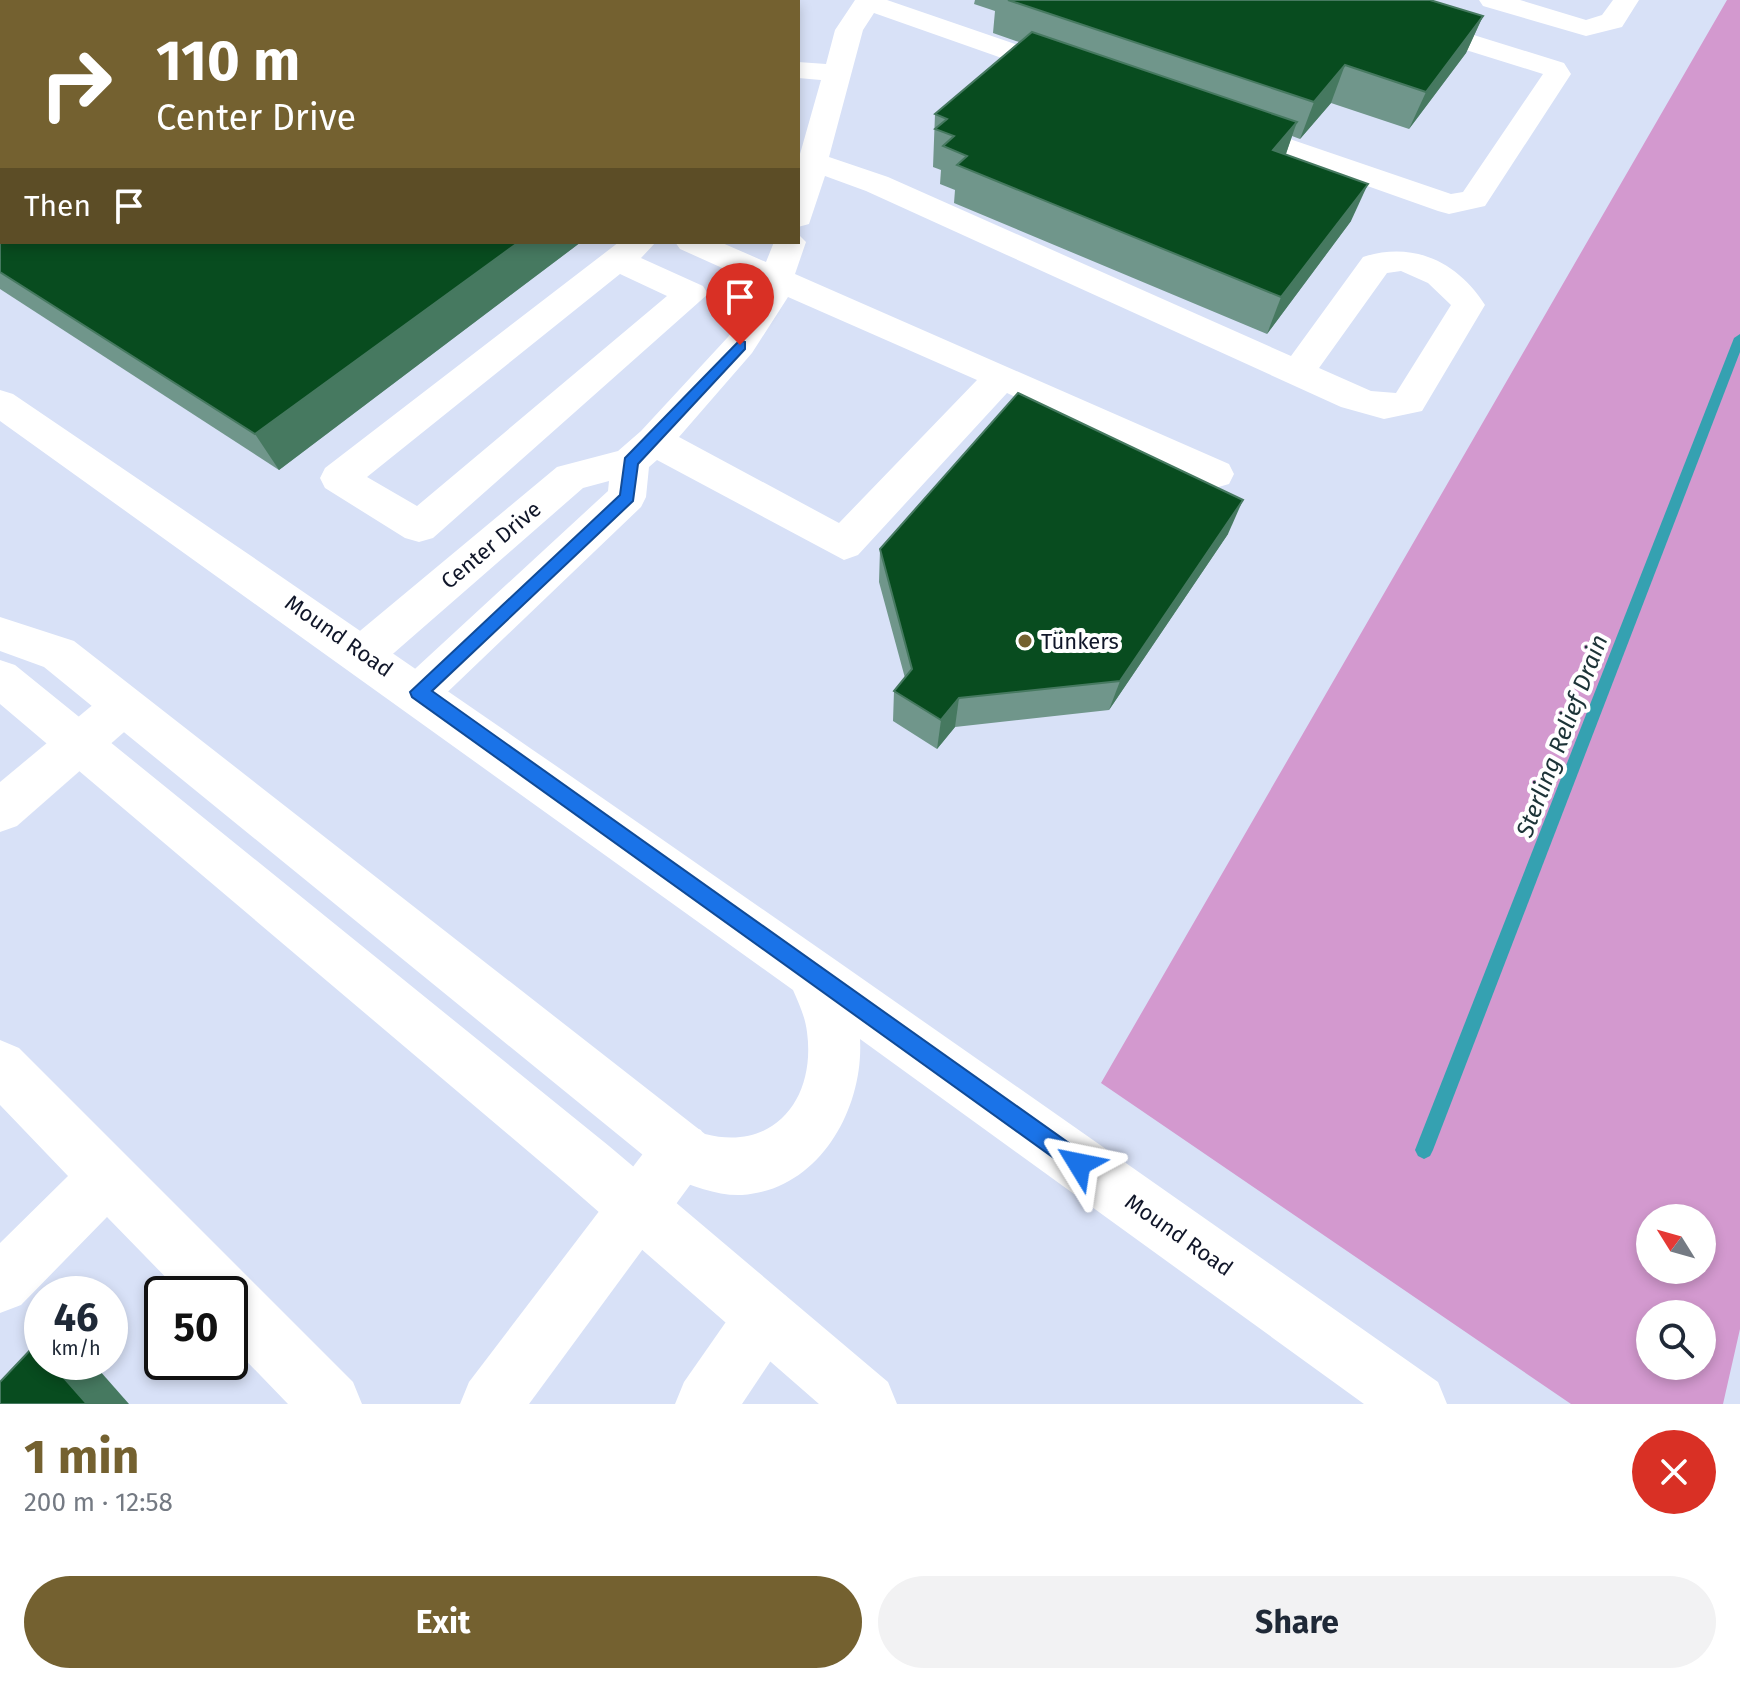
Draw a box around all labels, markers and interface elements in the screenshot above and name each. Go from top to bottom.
text: 110 m [156,28,300,95]
icon: right [24,32,128,136]
text: Center Drive [156,96,356,140]
icon: arrive [107,184,151,228]
text: Then [24,188,91,224]
pin [706,263,774,345]
icon: arrive [718,275,762,319]
street label: Center Drive [435,495,547,595]
street label: Mound Road [280,589,398,683]
place label: Tünkers [1041,628,1119,655]
water label: Sterling Relief Drain [1510,631,1614,842]
marker: Tünkers [1016,632,1034,650]
position arrow [1037,1122,1121,1206]
street label: Mound Road [1120,1188,1238,1282]
north arrow [1636,1204,1716,1284]
map controls [1636,1204,1716,1380]
speed limit sign: 50 [144,1276,248,1380]
text: 46 [53,1294,99,1342]
button: search [1636,1300,1716,1380]
text: km/h [51,1336,101,1360]
text: 1 min [24,1428,139,1486]
button: close [1632,1430,1716,1514]
text: 200 m · 12:58 [24,1487,173,1518]
button: Exit [24,1576,862,1668]
button: Share [878,1576,1716,1668]

